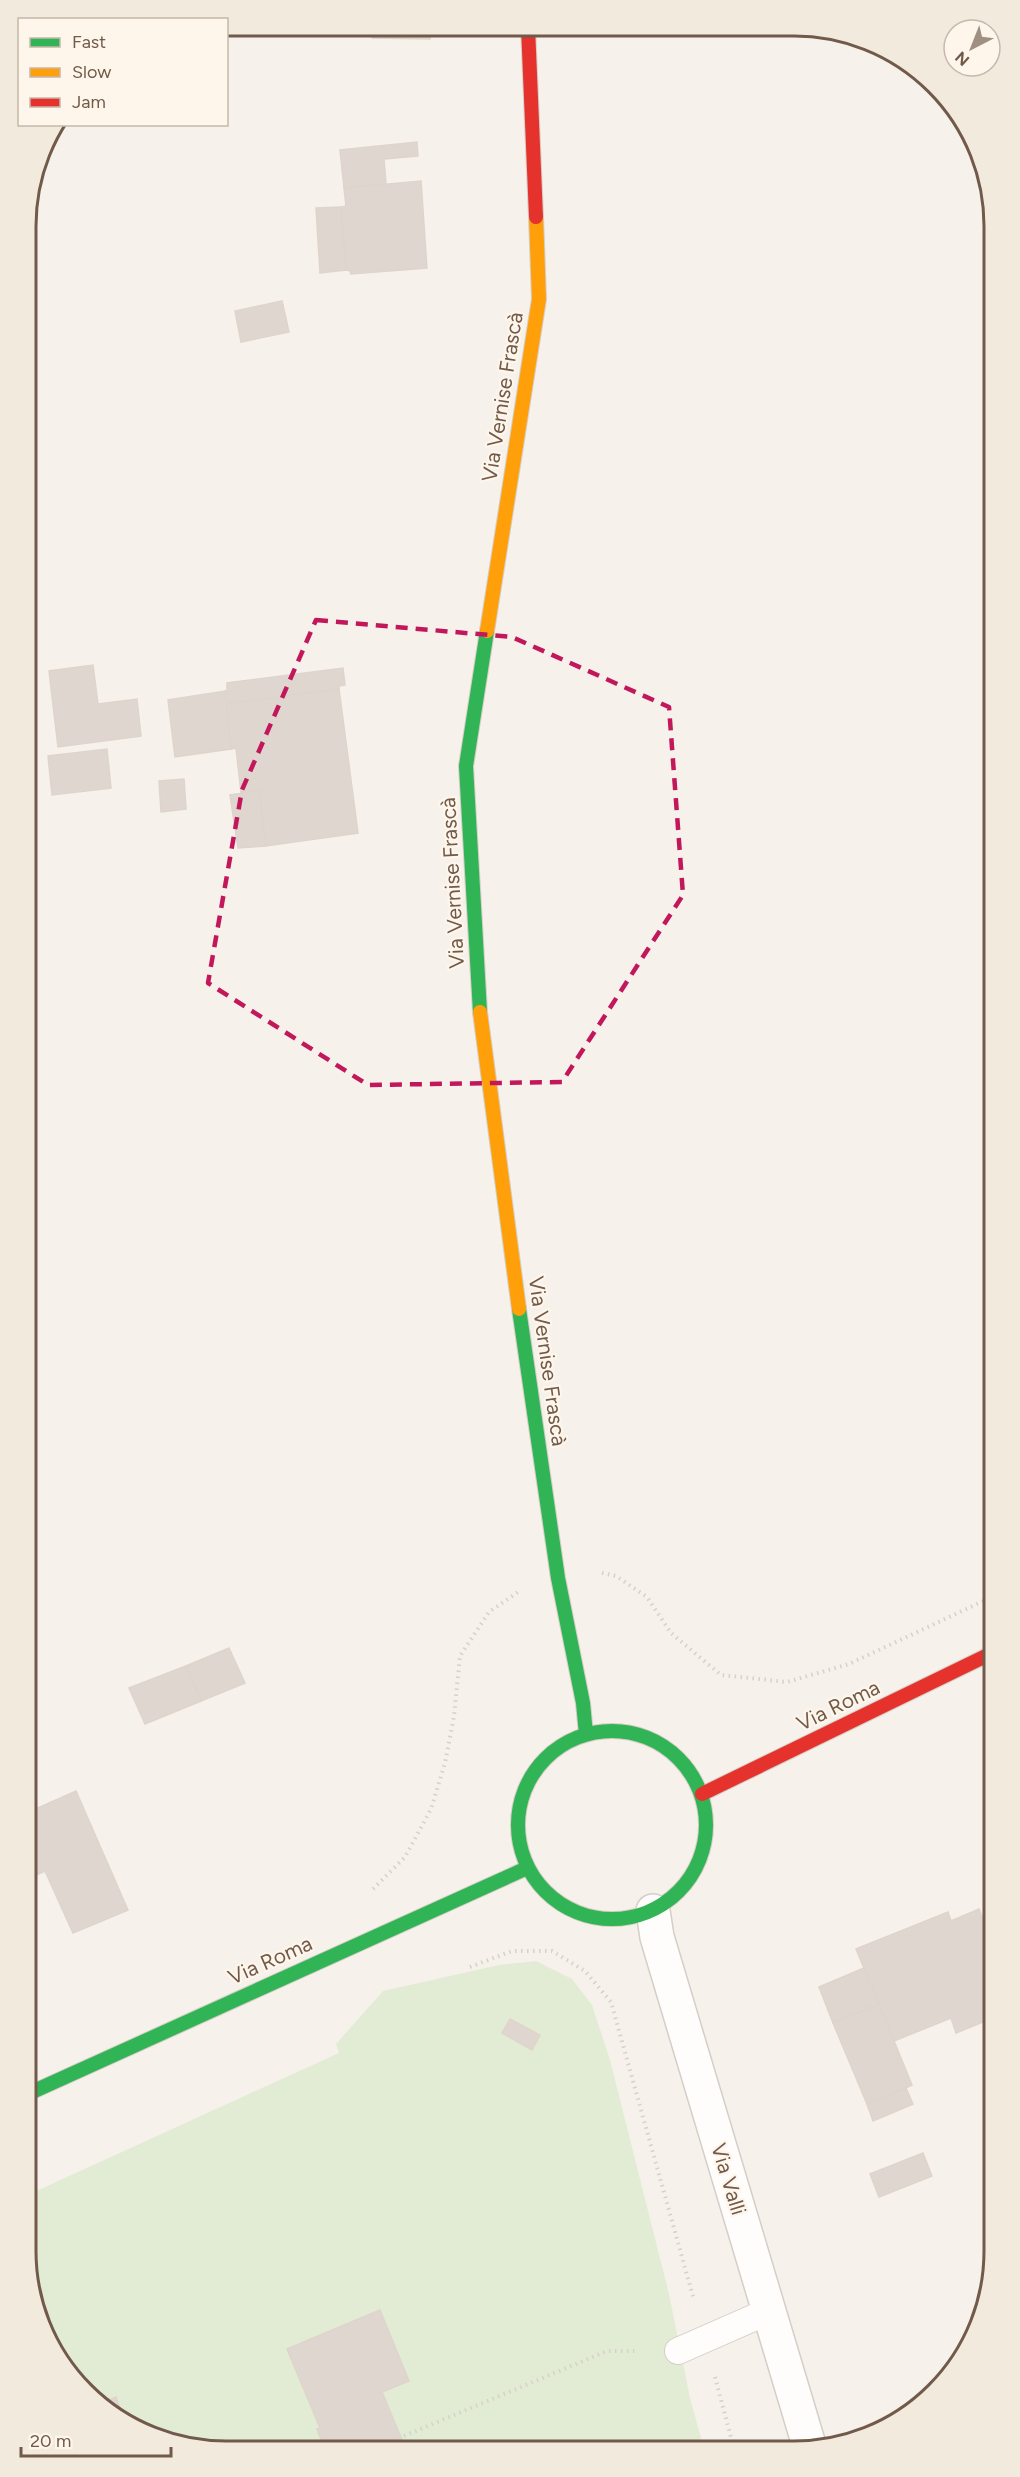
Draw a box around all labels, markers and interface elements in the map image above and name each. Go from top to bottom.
legend [18,18,228,126]
north arrow [942,18,1002,78]
text: Fast [72,31,106,53]
text: N [951,48,973,70]
text: Slow [72,61,111,83]
text: Jam [72,91,106,113]
street label: Via Vernise Frascà [476,310,528,484]
street label: Via Vernise Frascà [435,797,469,969]
street label: Via Vernise Frascà [524,1274,572,1448]
street label: Via Roma [792,1674,884,1736]
street label: Via Roma [224,1930,316,1990]
street label: Via Valli [706,2140,752,2218]
scale bar [21,2420,171,2458]
text: 20 m [30,2430,71,2452]

